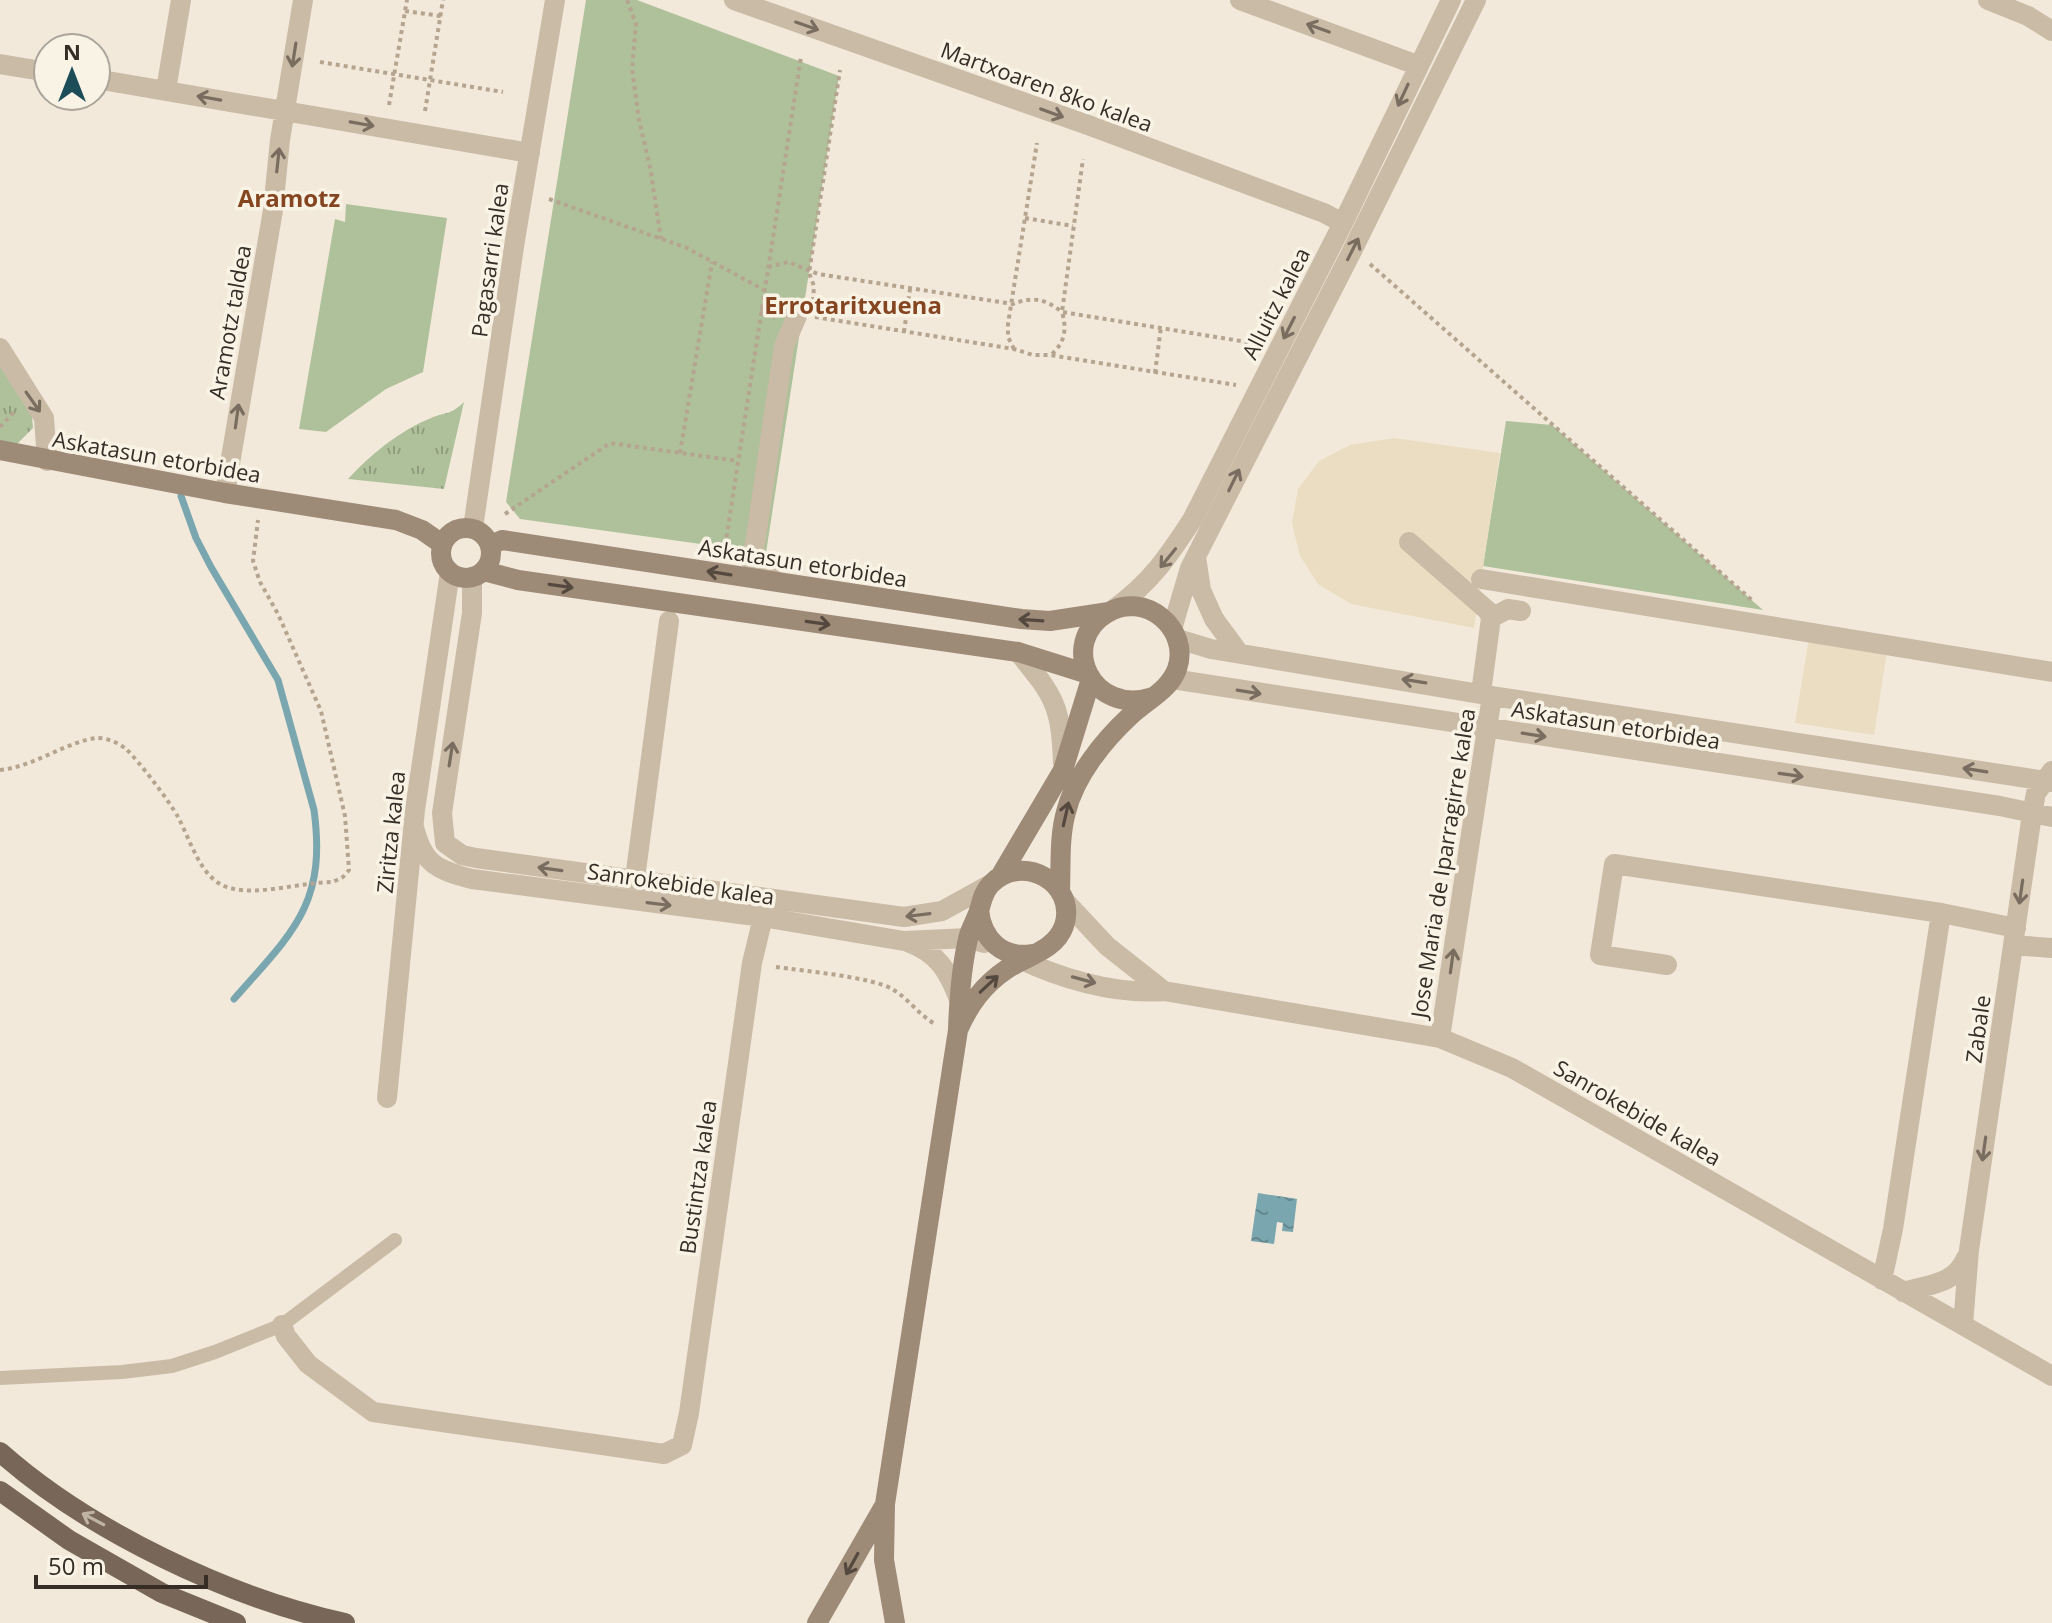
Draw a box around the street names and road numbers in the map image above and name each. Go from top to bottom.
street label: Martxoaren 8ko kalea [937,34,1157,138]
street label: Pagasarri kalea [463,181,515,339]
street label: Aramotz taldea [201,242,257,402]
street label: Alluitz kalea [1234,242,1316,364]
street label: Askatasun etorbidea [51,423,263,489]
street label: Askatasun etorbidea [696,531,910,593]
street label: Askatasun etorbidea [1509,693,1723,755]
street label: Jose Maria de Iparragirre kalea [1402,706,1481,1022]
street label: Ziritza kalea [369,769,411,895]
street label: Sanrokebide kalea [586,855,776,911]
street label: Zabale [1957,993,1997,1065]
street label: Sanrokebide kalea [1549,1052,1727,1172]
street label: Bustintza kalea [671,1098,723,1256]

